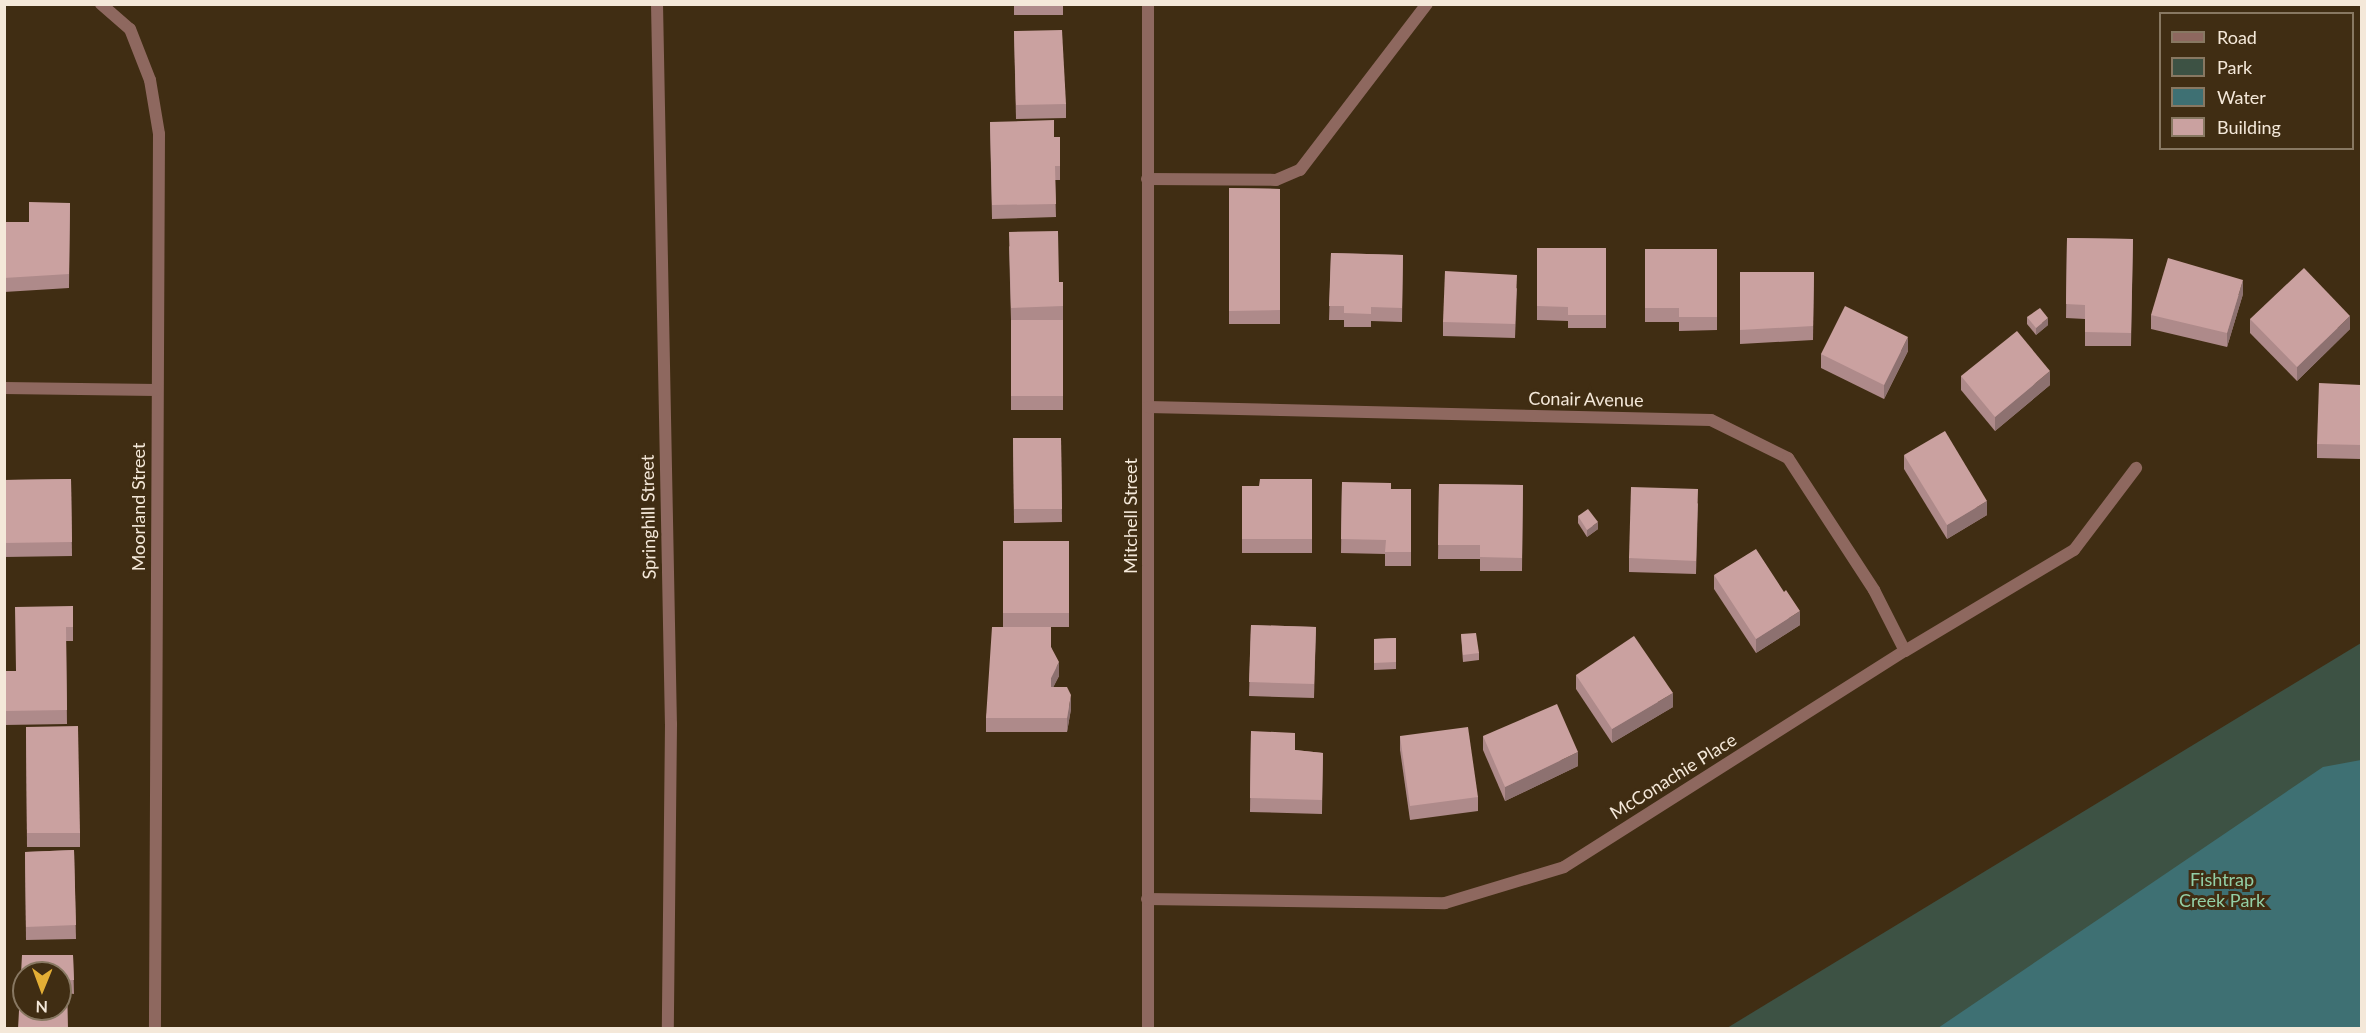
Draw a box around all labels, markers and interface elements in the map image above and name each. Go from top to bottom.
legend [2159,12,2354,150]
text: Road [2217,26,2257,48]
text: Park [2217,56,2252,78]
text: Water [2217,86,2266,108]
text: Building [2217,116,2281,138]
street label: Conair Avenue [1528,387,1644,411]
street label: Moorland Street [127,443,149,571]
street label: Springhill Street [636,454,660,580]
street label: Mitchell Street [1119,458,1141,574]
street label: McConachie Place [1606,728,1740,824]
park label: Fishtrap Creek Park [2179,869,2265,912]
north arrow [12,961,72,1021]
text: N [35,998,48,1017]

